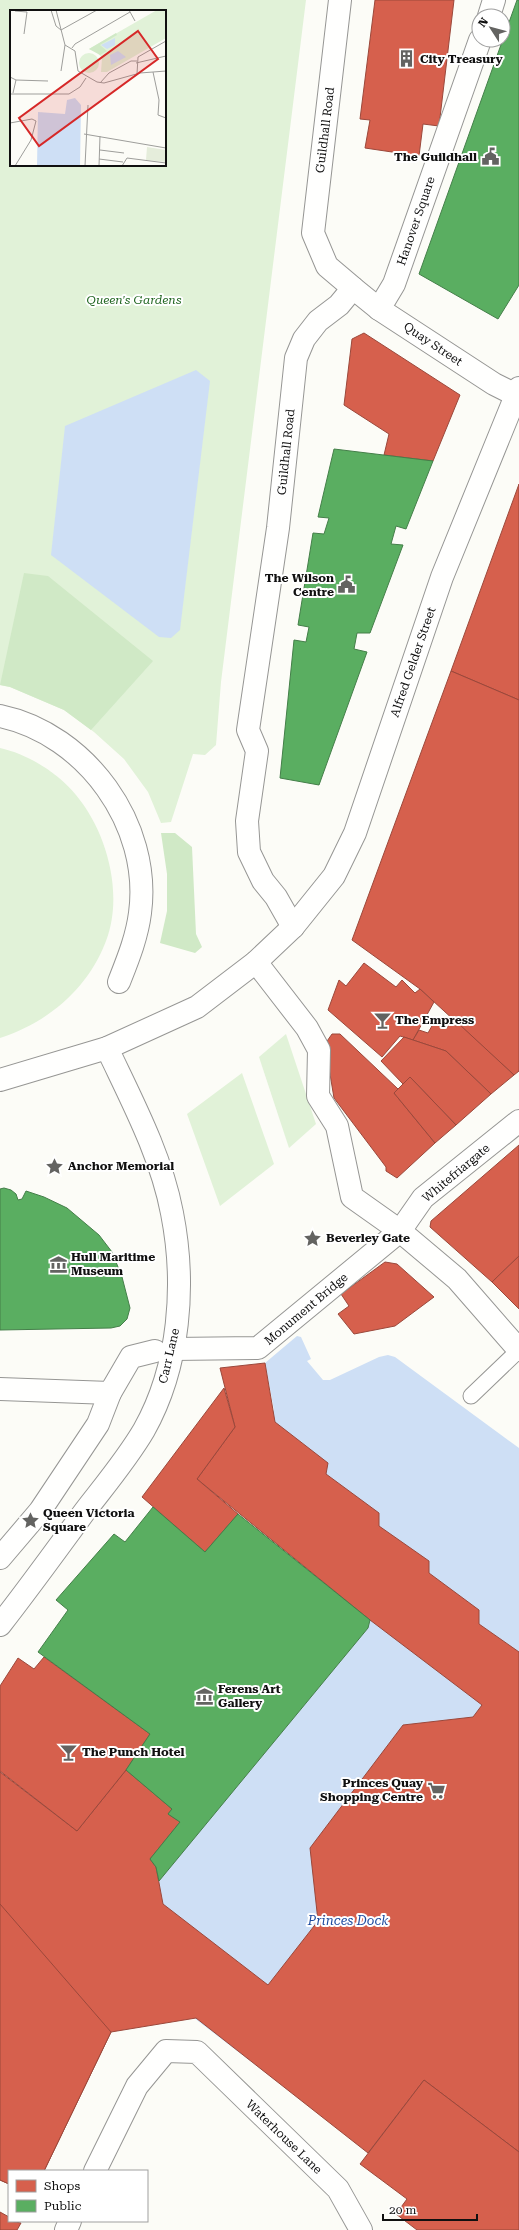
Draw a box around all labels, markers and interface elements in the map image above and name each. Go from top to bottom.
north arrow [471,8,511,48]
inset map [10,10,166,166]
text: N [476,15,491,30]
building icon: City Treasury [397,49,417,69]
place label: City Treasury [420,52,504,66]
street label: Guildhall Road [313,86,337,174]
public building icon: The Guildhall [480,147,500,167]
place label: The Guildhall [394,150,477,164]
street label: Hanover Square [394,174,438,267]
park label: Queen's Gardens [86,293,182,307]
street label: Quay Street [401,319,465,369]
street label: Guildhall Road [275,408,298,496]
place label: The Wilson Centre [265,571,334,599]
public building icon: The Wilson Centre [337,575,357,595]
street label: Alfred Gelder Street [388,605,439,719]
bar icon: The Empress [372,1010,392,1030]
place label: The Empress [395,1013,474,1027]
street label: Whitefriargate [420,1141,493,1205]
place icon: Anchor Memorial [45,1156,65,1176]
place label: Anchor Memorial [68,1159,174,1173]
place icon: Beverley Gate [303,1228,323,1248]
place label: Beverley Gate [326,1231,410,1245]
place label: Hull Maritime Museum [71,1250,155,1278]
museum icon: Hull Maritime Museum [48,1254,68,1274]
street label: Monument Bridge [262,1270,351,1348]
street label: Carr Lane [156,1327,182,1385]
place label: Queen Victoria Square [43,1506,134,1534]
place icon: Queen Victoria Square [20,1510,40,1530]
place label: Ferens Art Gallery [218,1682,281,1710]
museum icon: Ferens Art Gallery [195,1686,215,1706]
bar icon: The Punch Hotel [59,1742,79,1762]
place label: The Punch Hotel [82,1745,185,1759]
place label: Princes Quay Shopping Centre [320,1776,424,1804]
supermarket icon: Princes Quay Shopping Centre [426,1780,446,1800]
water label: Princes Dock [307,1913,389,1928]
street label: Waterhouse Lane [243,2097,325,2177]
legend [8,2170,148,2222]
text: Shops [44,2179,80,2193]
scale bar [383,2196,477,2222]
text: Public [44,2199,82,2213]
text: 20 m [389,2203,416,2217]

